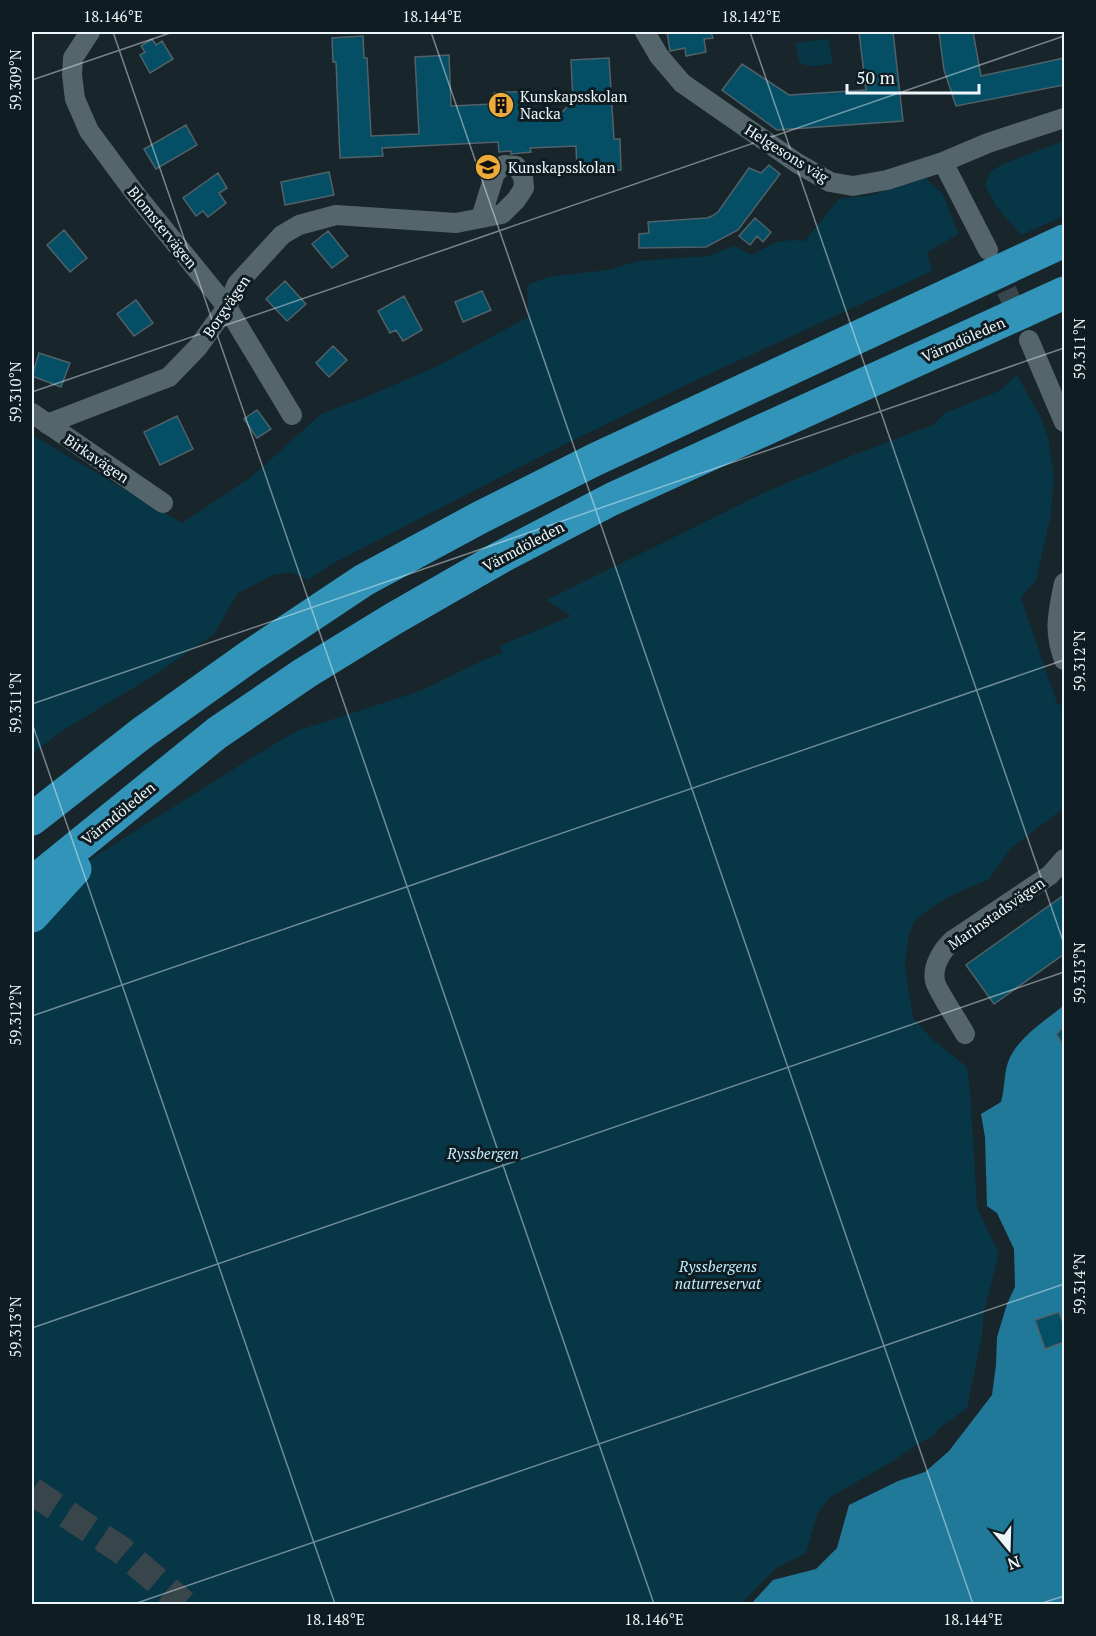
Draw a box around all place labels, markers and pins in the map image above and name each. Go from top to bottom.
place label: Kunskapsskolan Nacka [520,86,627,123]
building icon: Kunskapsskolan Nacka [486,90,516,120]
school or university icon: Kunskapsskolan [473,152,503,182]
place label: Kunskapsskolan [508,157,615,177]

